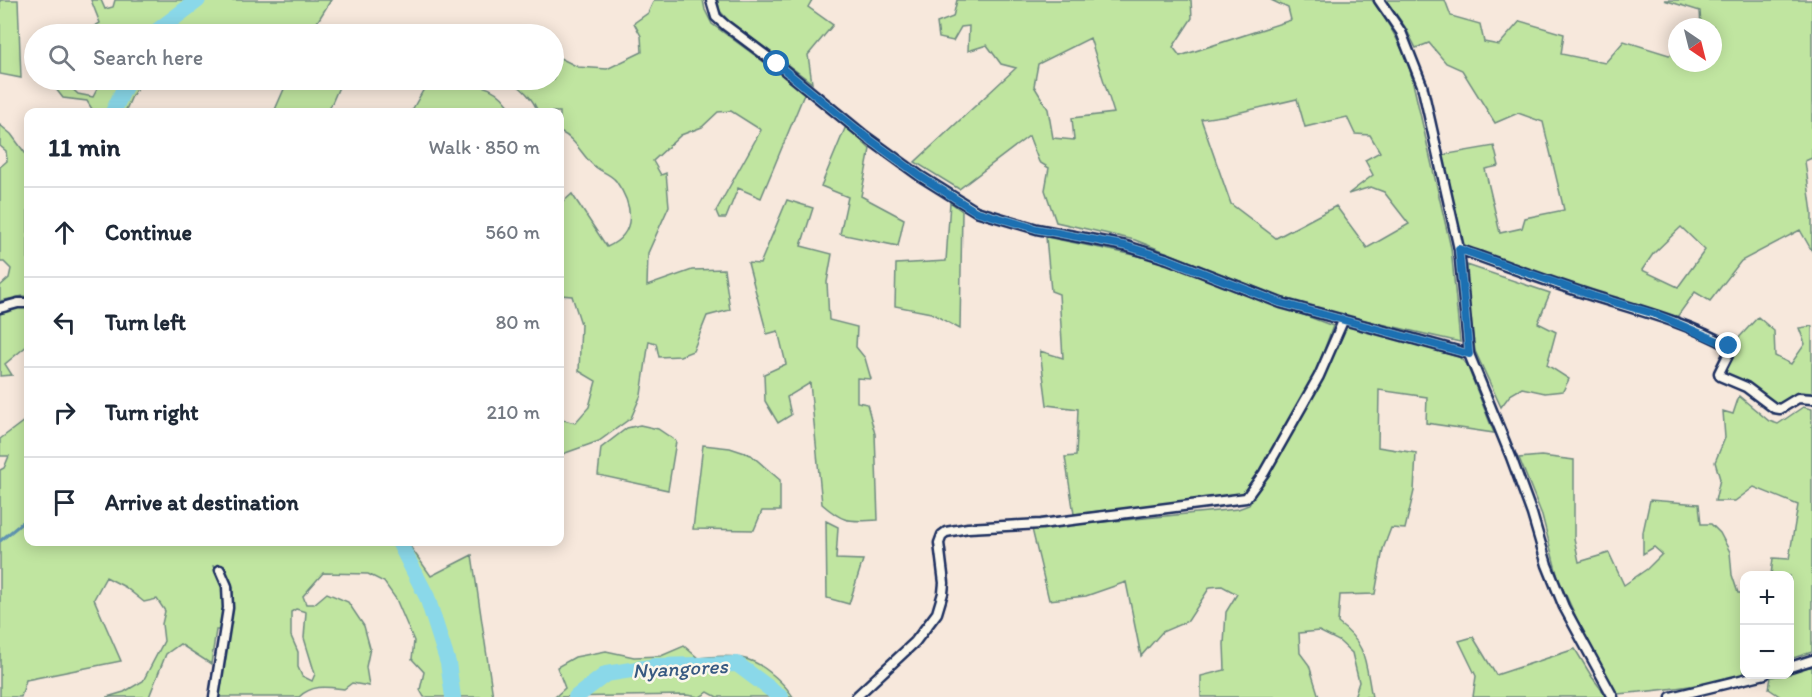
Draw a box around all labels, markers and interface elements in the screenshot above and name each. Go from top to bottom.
north arrow [1668,18,1722,72]
search box [24,24,564,90]
icon: search [45,41,78,74]
text: Search here [93,44,203,71]
route start [763,50,789,76]
text: 11 min [48,131,120,163]
text: Walk · 850 m [428,135,540,159]
icon: ahead [48,216,81,249]
text: Continue [105,219,192,246]
text: 560 m [485,220,540,244]
icon: left [48,306,81,339]
text: Turn left [105,309,186,336]
text: 80 m [495,310,540,334]
route end [1715,332,1741,358]
icon: right [48,396,81,429]
text: Turn right [105,399,199,426]
text: 210 m [487,400,540,424]
icon: arrive [48,486,81,519]
text: Arrive at destination [105,489,299,516]
map controls [1740,571,1794,679]
button: + [1740,571,1794,625]
button: − [1740,625,1794,679]
water label: Nyangores [632,653,730,683]

